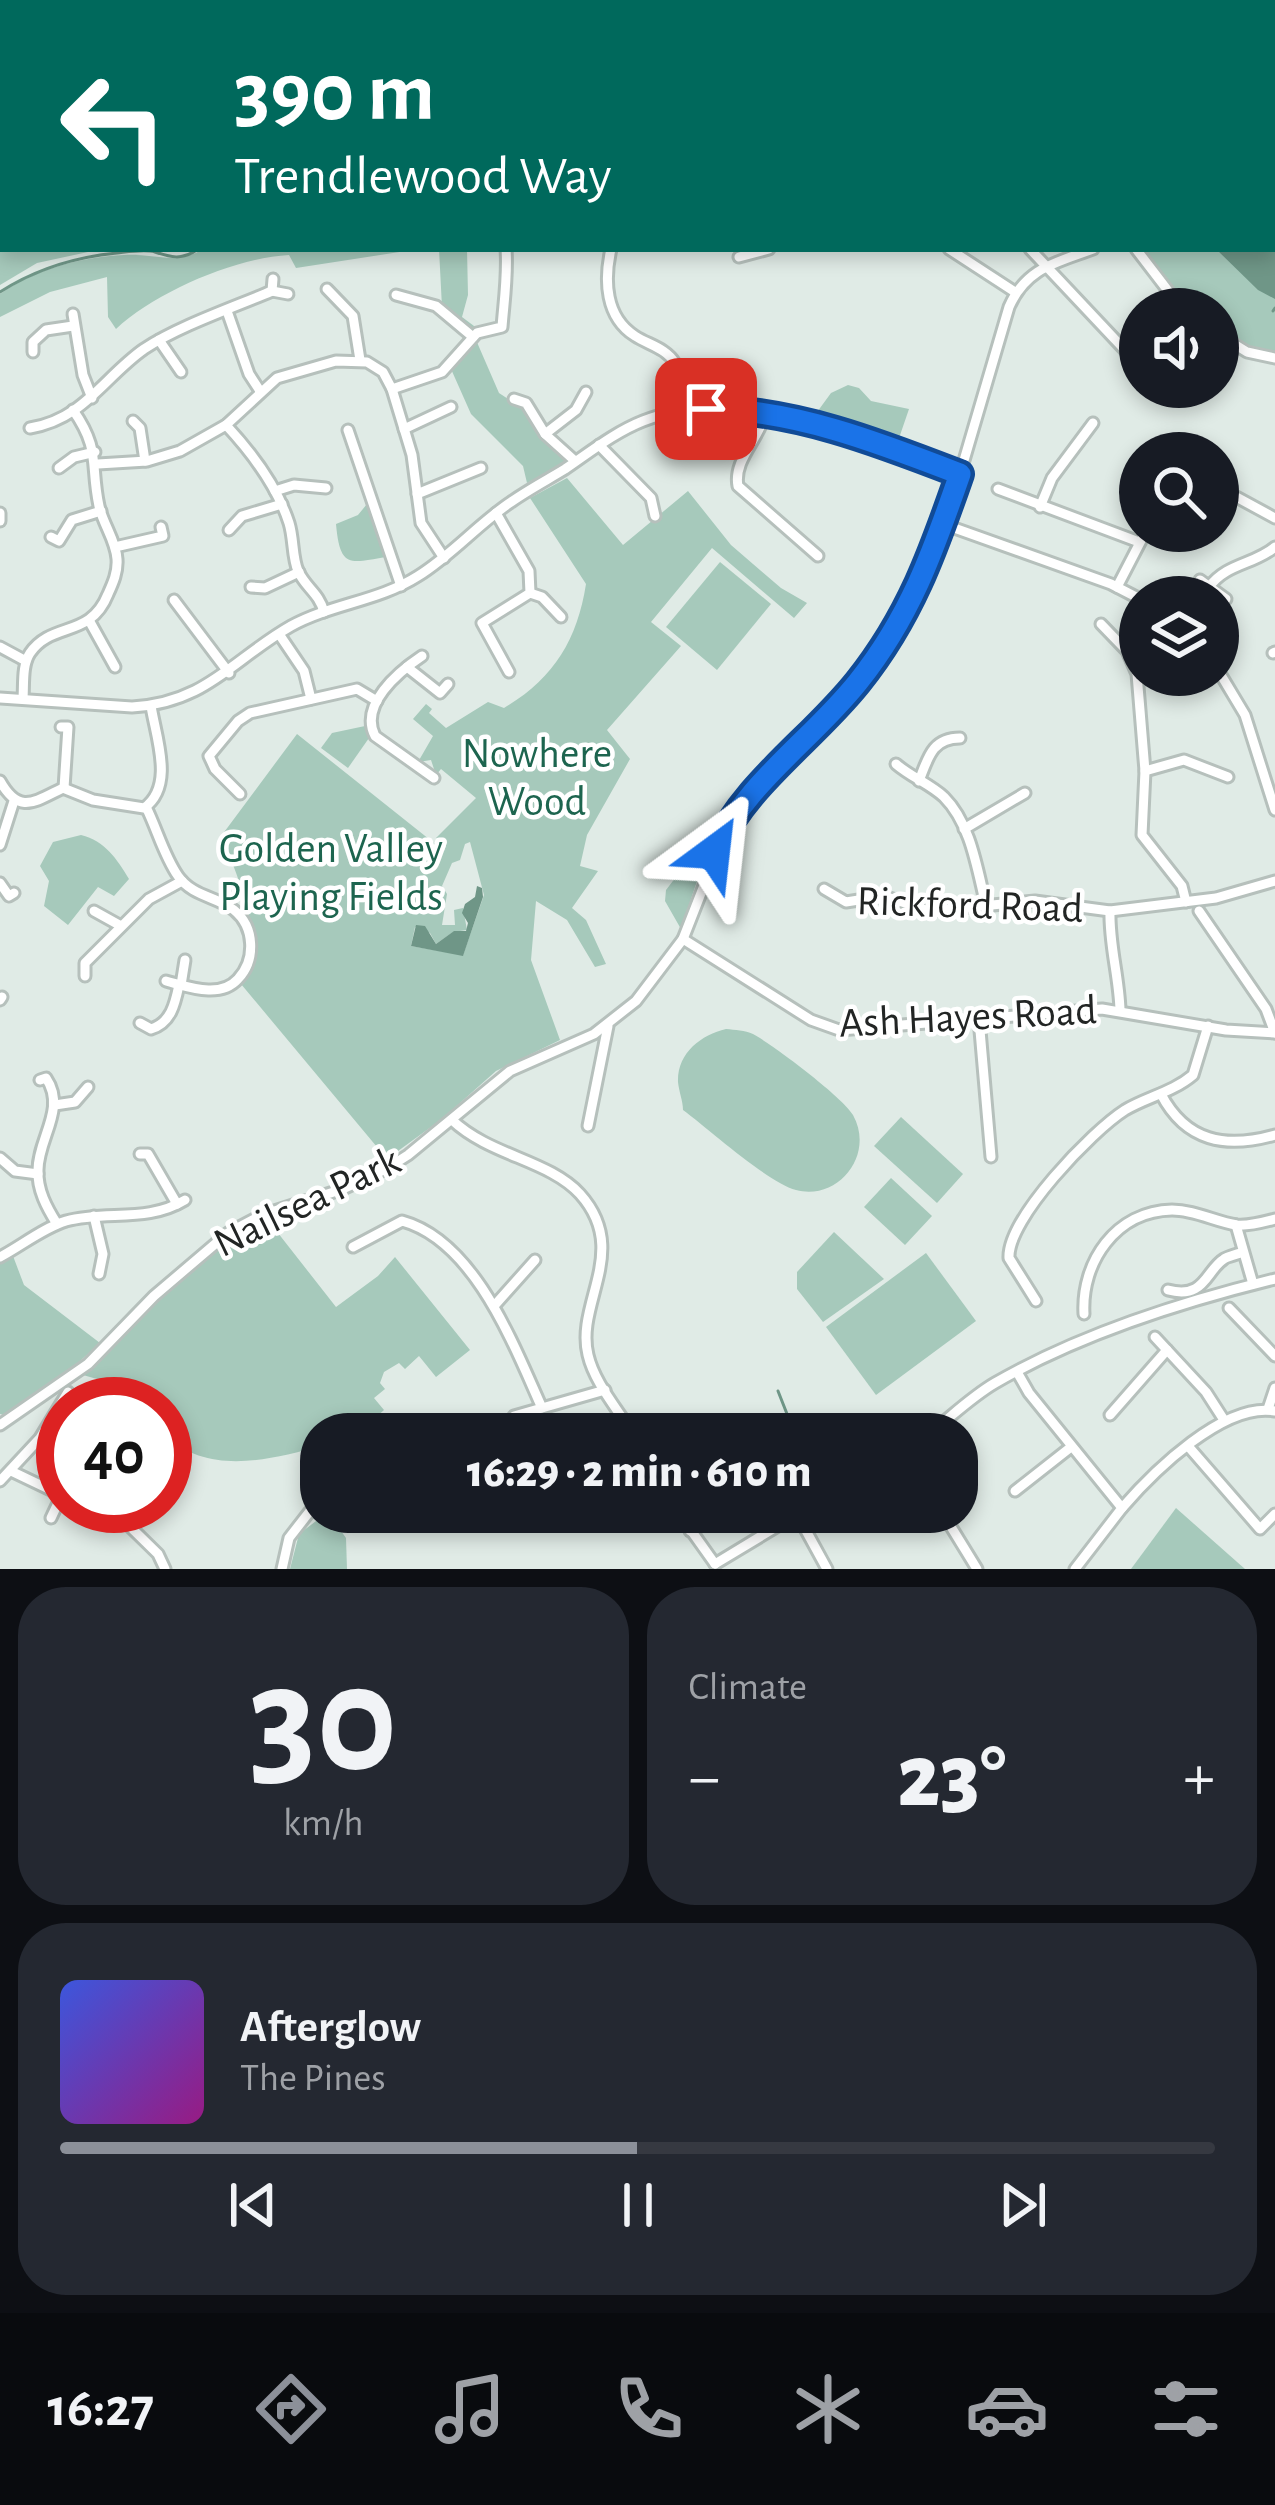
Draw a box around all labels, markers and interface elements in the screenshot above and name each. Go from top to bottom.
icon: left [36,48,192,204]
text: 390 m [234,52,435,136]
text: Trendlewood Way [234,150,612,204]
map controls [1119,288,1239,696]
button: sound [1119,288,1239,408]
pin [655,358,757,460]
icon: arrive [673,376,739,442]
button: search [1119,432,1239,552]
button: layers [1119,576,1239,696]
park label: Nowhere Wood [462,733,612,823]
position arrow [651,789,777,915]
park label: Golden Valley Playing Fields [219,828,443,918]
street label: Rickford Road [856,880,1084,930]
street label: Ash Hayes Road [838,989,1098,1045]
street label: Nailsea Park [207,1139,407,1265]
speed limit sign: 40 [36,1377,192,1533]
text: 16:29 · 2 min · 610 m [467,1450,811,1495]
text: 30 [249,1644,398,1800]
text: Climate [689,1668,807,1707]
text: 23° [897,1733,1006,1823]
text: − [689,1745,720,1811]
text: + [1183,1745,1215,1811]
text: km/h [283,1804,363,1843]
text: Afterglow [240,2005,421,2050]
text: The Pines [240,2059,386,2098]
icon: previous [220,2172,286,2238]
icon: pause [605,2172,671,2238]
icon: next [990,2172,1056,2238]
icon: directions [249,2367,333,2451]
icon: music [428,2367,512,2451]
icon: phone [607,2367,691,2451]
icon: climate [786,2367,870,2451]
icon: car [965,2367,1049,2451]
icon: filters [1144,2367,1228,2451]
text: 16:27 [47,2382,154,2436]

